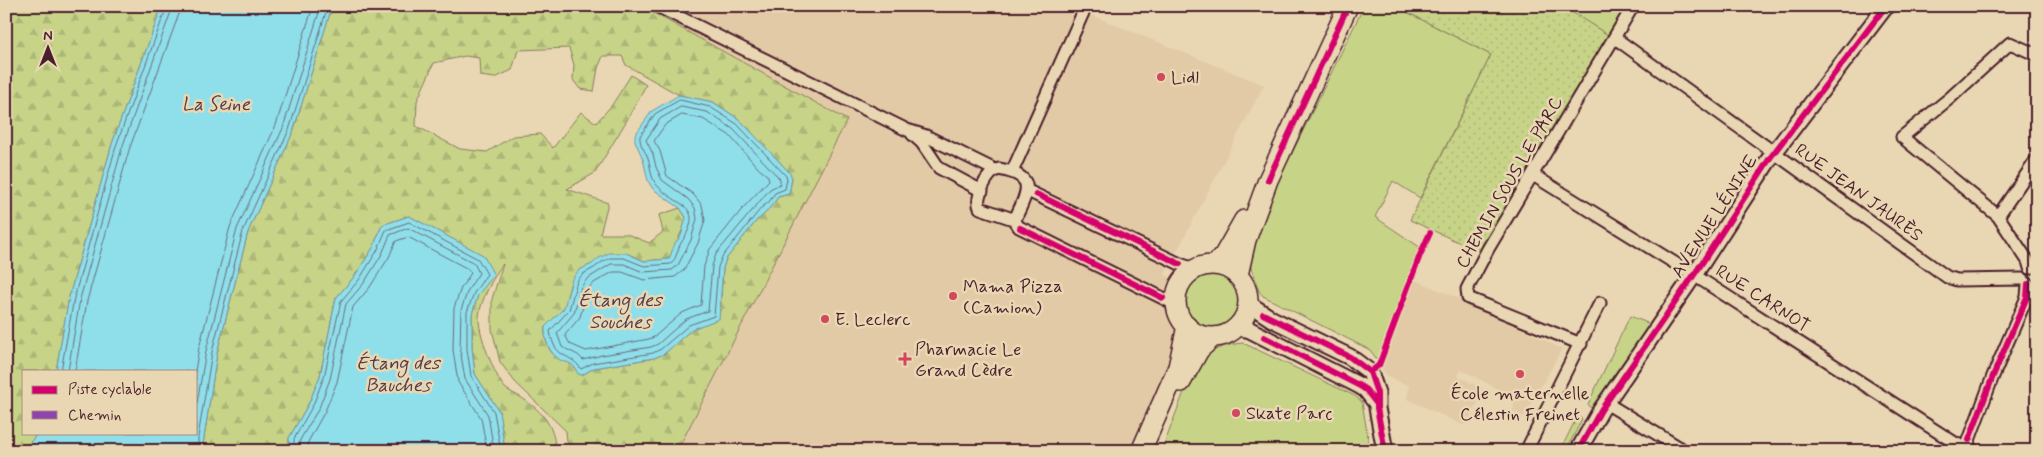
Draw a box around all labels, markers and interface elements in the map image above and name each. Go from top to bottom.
north arrow [22,22,72,72]
text: N [43,27,53,45]
place label: Lidl [1171,66,1199,90]
marker: Lidl [1155,71,1167,83]
water label: La Seine [182,92,251,117]
street label: CHEMIN SOUS LE PARC [1451,92,1569,273]
street label: RUE JEAN JAURÈS [1790,138,1927,247]
street label: AVENUE LÉNINE [1666,150,1764,283]
street label: RUE CARNOT [1711,259,1814,338]
place label: Mama Pizza (Camion) [963,275,1062,320]
water label: Étang des Souches [578,288,663,335]
marker: Mama Pizza (Camion) [947,290,959,302]
place label: E. Leclerc [835,308,910,332]
marker: E. Leclerc [819,313,831,325]
place label: Pharmacie Le Grand Cèdre [915,338,1021,383]
water label: Étang des Bauches [356,351,441,398]
marker: Pharmacie Le Grand Cèdre [899,353,911,365]
marker: École maternelle Célestin Freinet [1514,368,1526,380]
legend [22,370,198,434]
text: Piste cyclable [68,380,152,400]
place label: École maternelle Célestin Freinet [1451,382,1589,427]
place label: Skate Parc [1246,402,1332,426]
text: Chemin [68,406,121,426]
marker: Skate Parc [1230,407,1242,419]

